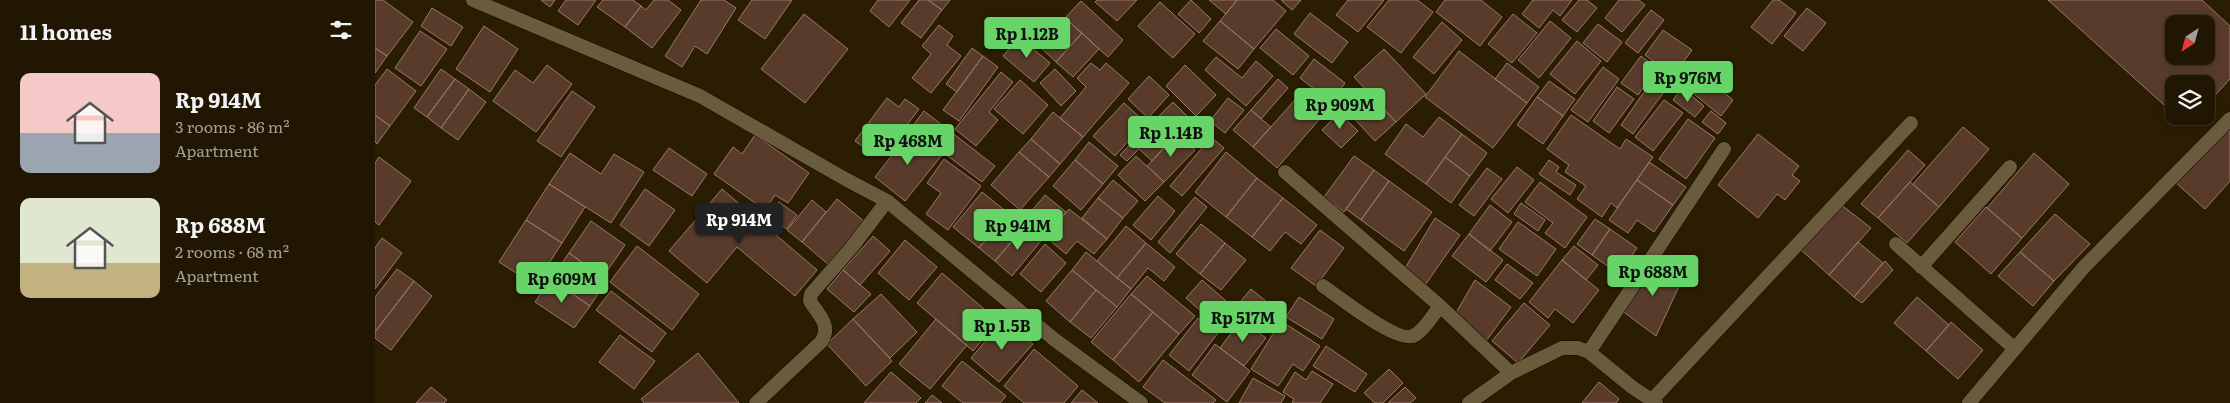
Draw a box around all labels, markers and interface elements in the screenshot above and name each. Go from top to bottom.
text: 11 homes [20,15,112,46]
north arrow [2165,15,2215,65]
map controls [2165,15,2215,125]
icon: filters [327,16,355,44]
pin: Rp 1.12B [975,17,1079,59]
text: Rp 1.12B [995,21,1059,45]
pin: Rp 976M [1642,61,1734,103]
text: Rp 976M [1654,65,1722,89]
button: layers [2165,75,2215,125]
text: Rp 914M [175,83,262,114]
pin: Rp 909M [1294,88,1386,130]
text: Rp 909M [1305,92,1375,116]
icon: home [60,93,120,153]
text: 3 rooms · 86 m² [175,114,290,138]
pin: Rp 1.14B [1119,116,1223,158]
text: Rp 1.14B [1139,120,1203,144]
pin: Rp 468M [862,124,954,166]
text: Rp 468M [873,128,943,152]
text: Apartment [175,138,259,162]
pin: Rp 914M [693,202,785,245]
text: Rp 914M [706,207,772,231]
text: Rp 688M [175,208,266,239]
pin: Rp 941M [972,208,1064,251]
text: Rp 941M [985,213,1051,237]
icon: home [60,218,120,278]
text: 2 rooms · 68 m² [175,239,289,263]
pin: Rp 688M [1607,254,1699,297]
text: Rp 688M [1618,259,1688,283]
pin: Rp 609M [516,262,608,304]
text: Apartment [175,263,259,287]
text: Rp 609M [527,266,597,290]
pin: Rp 517M [1197,300,1289,343]
text: Rp 517M [1211,305,1275,329]
pin: Rp 1.5B [956,308,1048,351]
text: Rp 1.5B [973,313,1031,337]

